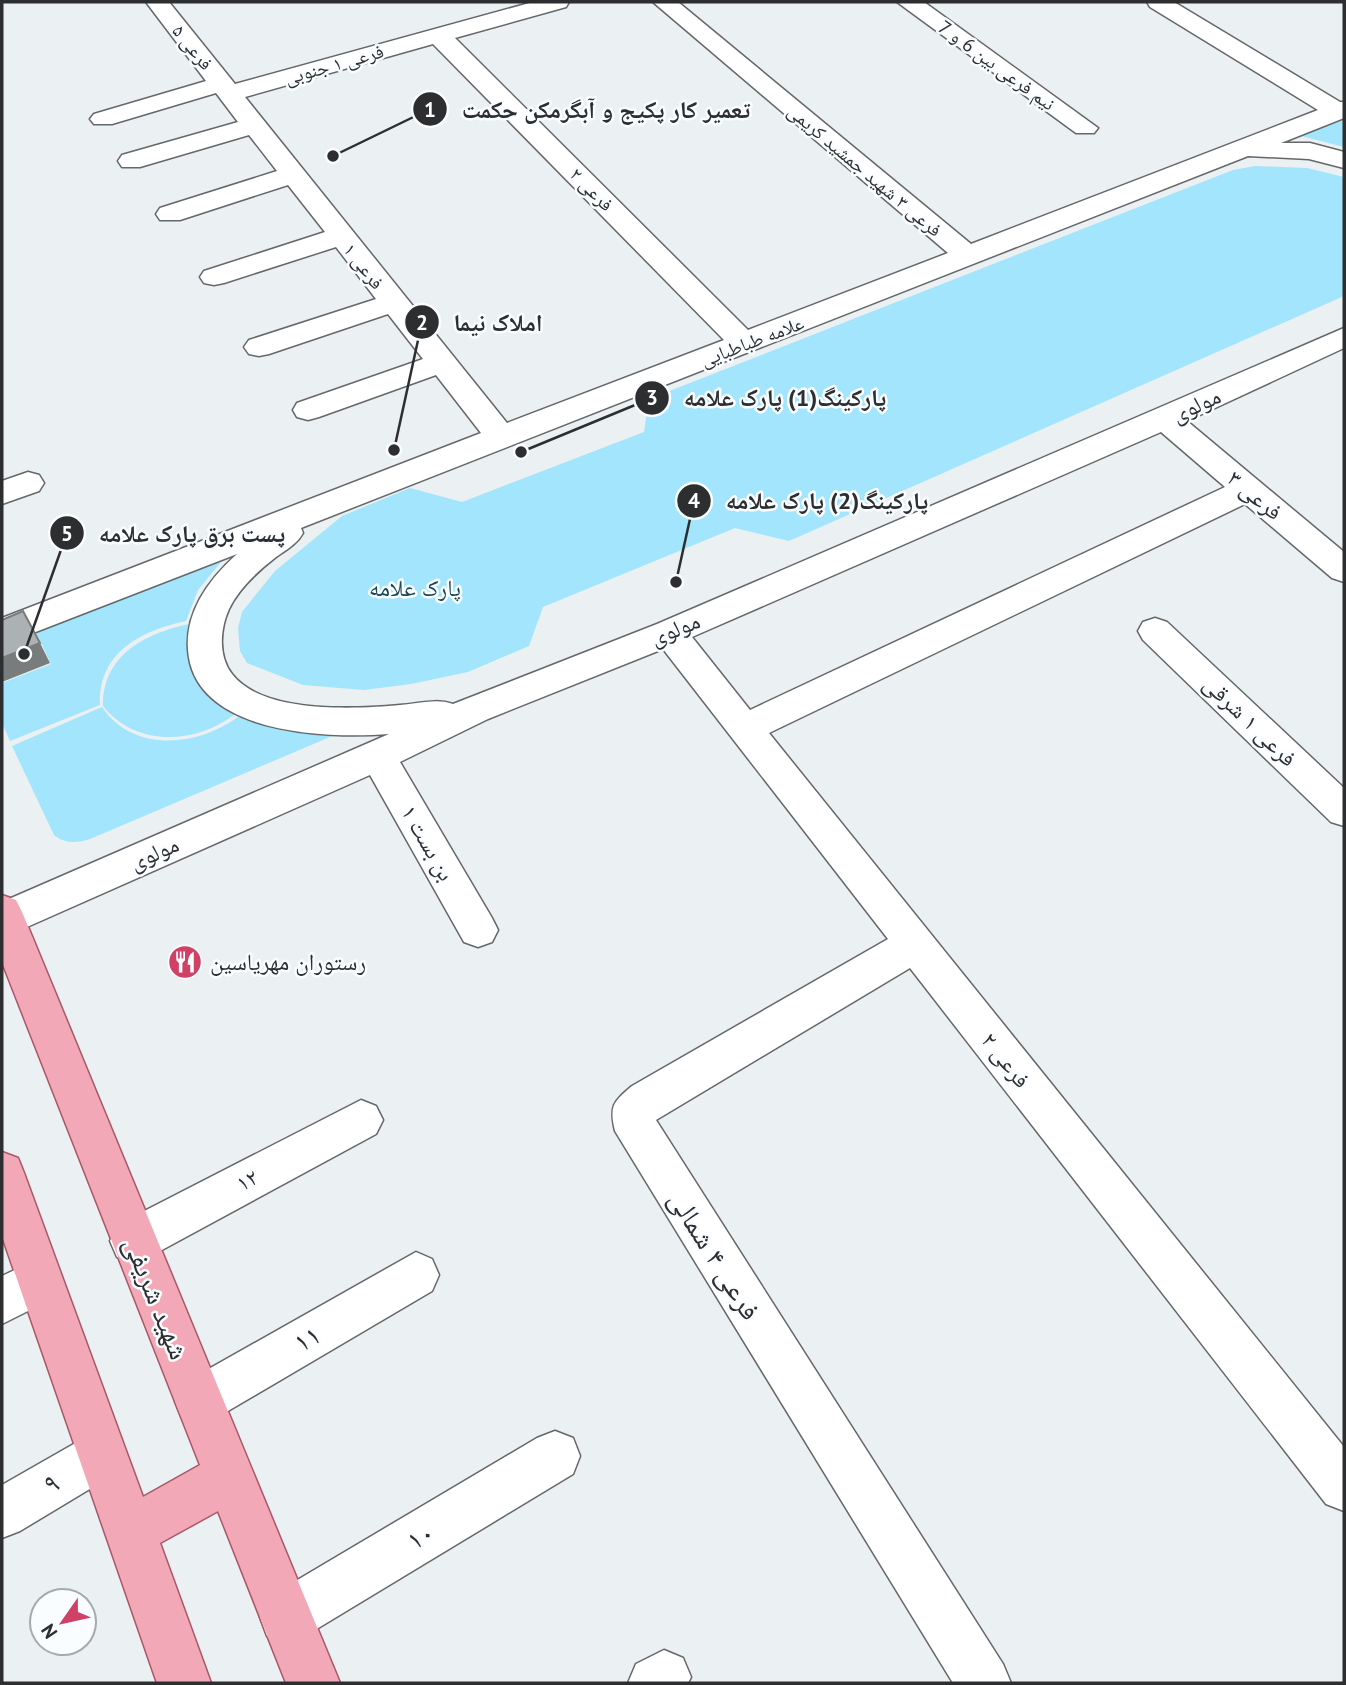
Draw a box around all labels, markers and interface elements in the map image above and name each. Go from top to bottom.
street label: نیم فرعی بین 6 و 7 [933,15,1060,116]
street label: فرعی ۵ [167,19,219,75]
street label: فرعی ۱ جنوبی [282,38,386,90]
callout: تعمیر کار پکیج و آبگرمکن حکمت [413,87,764,132]
text: تعمیر کار پکیج و آبگرمکن حکمت [462,94,751,125]
text: 1 [424,96,436,123]
street label: فرعی ۳ شهید جمشید کریمی [783,98,947,242]
street label: فرعی ۲ [565,162,619,216]
street label: فرعی ۱ [339,238,389,294]
callout: املاک نیما [404,300,557,345]
text: املاک نیما [453,307,543,338]
text: 2 [416,309,428,336]
street label: علامه طباطبایی [697,310,807,372]
callout: پارکینگ(1) پارک علامه [634,376,900,421]
street label: مولوی [1167,381,1225,428]
text: پارکینگ(1) پارک علامه [684,382,886,413]
text: 3 [646,384,658,411]
street label: فرعی ۳ [1222,463,1289,526]
callout: پارکینگ(2) پارک علامه [677,478,942,523]
text: پارکینگ(2) پارک علامه [726,485,928,516]
text: 4 [688,487,700,514]
callout: پست برق پارک علامه [50,511,299,556]
text: پست برق پارک علامه [99,518,285,549]
text: 5 [61,520,73,547]
park label: پارک علامه [369,573,461,602]
street label: مولوی [646,606,704,652]
street label: فرعی ۱ شرقی [1198,669,1303,772]
street label: بن بست ۱ [395,800,462,886]
street label: مولوی [125,829,183,876]
restaurant icon: رستوران مهریاسین [166,943,204,981]
place label: رستوران مهریاسین [210,947,366,976]
street label: فرعی ۲ [976,1026,1037,1093]
street label: ۱۲ [231,1162,263,1197]
street label: فرعی ۴ شمالی [661,1183,770,1327]
street label: شهید شریفی [116,1231,199,1365]
street label: ۱۱ [287,1315,327,1360]
street label: ۹ [36,1463,66,1502]
street label: ۱۰ [399,1513,440,1558]
north arrow [28,1587,98,1657]
text: N [35,1620,62,1643]

